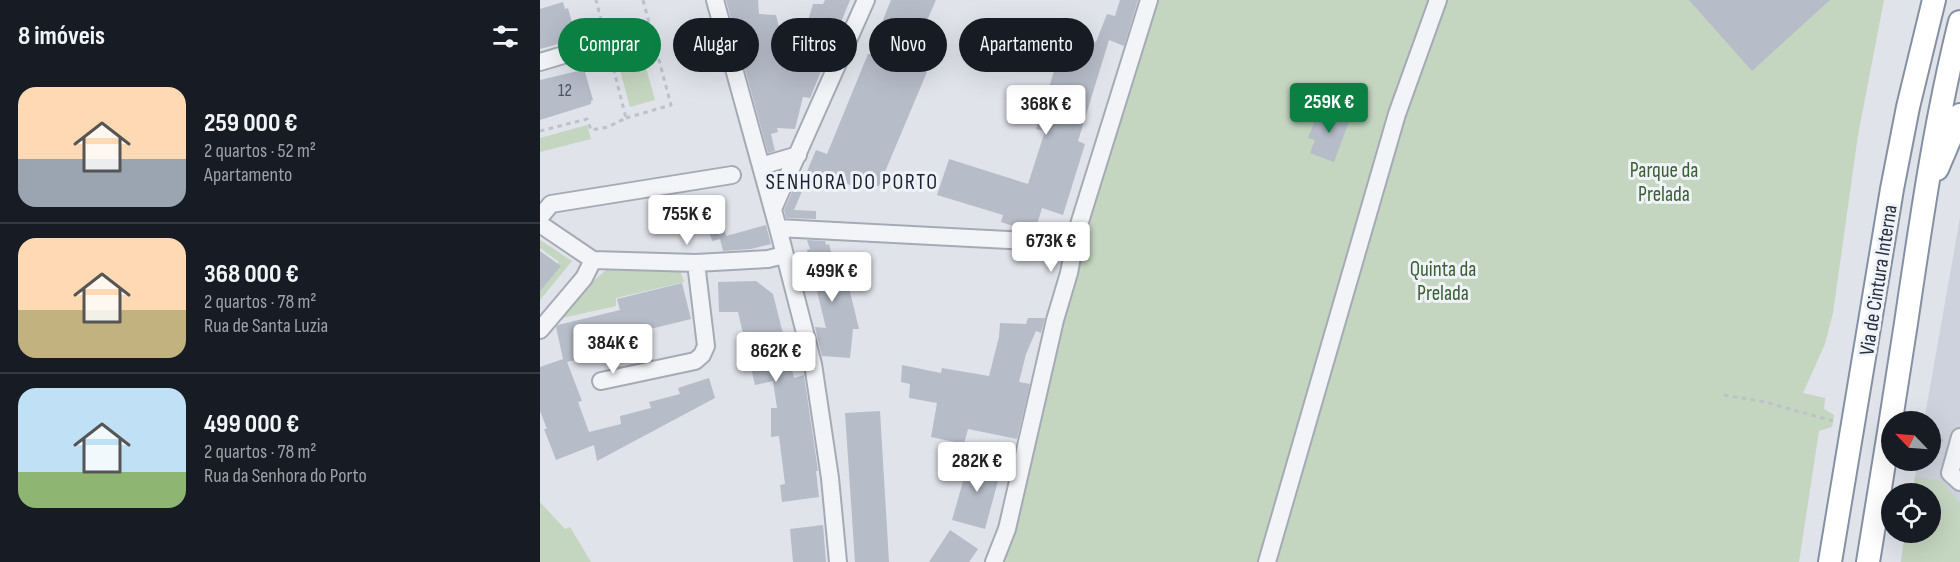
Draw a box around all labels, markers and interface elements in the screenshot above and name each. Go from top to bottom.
chip: Comprar [558,18,661,72]
chip: Alugar [673,18,759,72]
chip: Filtros [771,18,857,72]
chip: Novo [869,18,947,72]
chip: Apartamento [959,18,1094,72]
icon: filters [489,20,522,53]
text: 8 imóveis [18,21,105,52]
house number: 12 [558,80,572,101]
pin: 259K € [1280,83,1378,134]
pin: 368K € [997,85,1095,136]
text: 259K € [1304,90,1354,114]
text: 368K € [1020,92,1072,116]
text: 259 000 € [204,108,298,139]
icon: home [66,111,138,183]
text: 2 quartos · 52 m² [204,139,316,163]
park label: Parque da Prelada [1630,158,1698,207]
text: Apartamento [204,163,292,187]
district label: SENHORA DO PORTO [765,169,939,196]
pin: 755K € [638,195,736,246]
text: 755K € [662,202,712,226]
street label: Via de Cintura Interna [1854,203,1903,357]
pin: 673K € [1002,222,1100,273]
text: 673K € [1026,229,1076,253]
pin: 499K € [783,252,881,303]
park label: Quinta da Prelada [1410,257,1476,306]
text: 368 000 € [204,259,299,290]
text: 499K € [806,259,858,283]
icon: home [66,262,138,334]
text: 2 quartos · 78 m² [204,290,316,314]
text: Rua de Santa Luzia [204,314,328,338]
pin: 384K € [564,324,662,375]
text: 384K € [587,331,639,355]
pin: 862K € [727,332,825,383]
text: 862K € [751,339,801,363]
text: 499 000 € [204,409,299,440]
north arrow [1881,411,1941,471]
map controls [1881,411,1941,543]
icon: home [66,412,138,484]
text: 2 quartos · 78 m² [204,440,316,464]
pin: 282K € [928,442,1026,493]
text: 282K € [952,449,1002,473]
text: Rua da Senhora do Porto [204,464,367,488]
button: locate [1881,483,1941,543]

